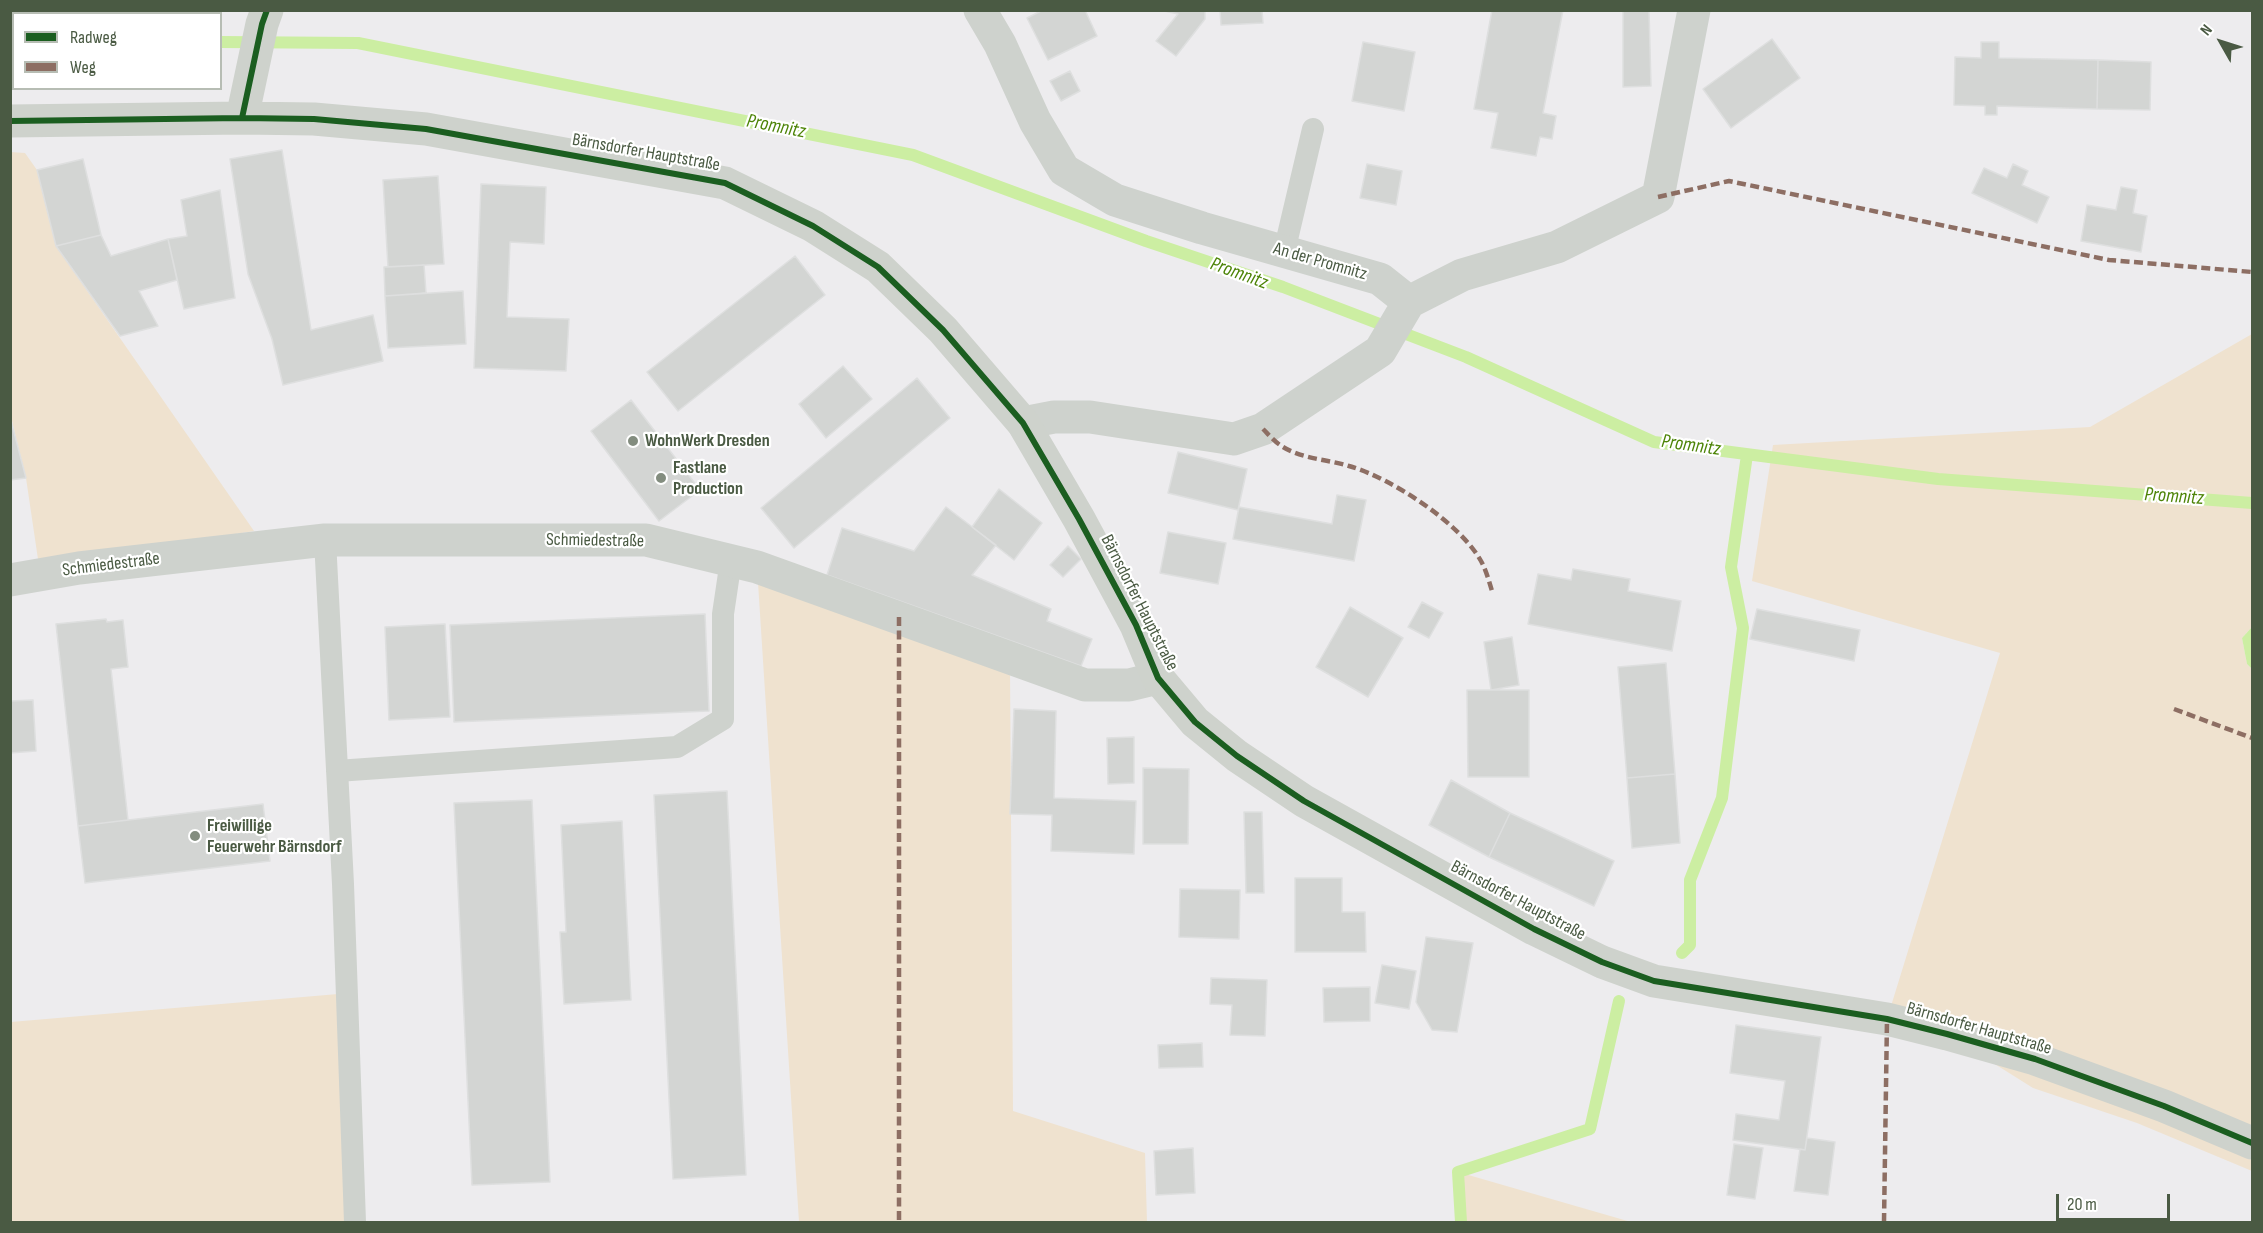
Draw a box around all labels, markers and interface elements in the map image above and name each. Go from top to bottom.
legend [12,12,222,90]
north arrow [2191,12,2251,72]
text: N [2197,21,2217,40]
text: Radweg [70,27,117,48]
text: Weg [70,57,96,78]
water label: Promnitz [745,110,807,144]
street label: Bärnsdorfer Hauptstraße [570,129,722,177]
street label: An der Promnitz [1271,238,1369,286]
water label: Promnitz [1207,253,1271,295]
place label: WohnWerk Dresden [645,430,770,452]
water label: Promnitz [1660,430,1722,462]
marker: WohnWerk Dresden [626,434,640,448]
place label: Fastlane Production [673,457,743,500]
marker: Fastlane Production [654,471,668,485]
water label: Promnitz [2144,483,2204,511]
street label: Schmiedestraße [546,529,644,553]
street label: Bärnsdorfer Hauptstraße [1095,531,1183,675]
street label: Schmiedestraße [61,548,161,582]
place label: Freiwillige Feuerwehr Bärnsdorf [207,815,342,858]
marker: Freiwillige Feuerwehr Bärnsdorf [188,829,202,843]
street label: Bärnsdorfer Hauptstraße [1447,856,1589,946]
street label: Bärnsdorfer Hauptstraße [1904,998,2054,1060]
scale bar [2059,1182,2173,1220]
text: 20 m [2067,1194,2097,1215]

